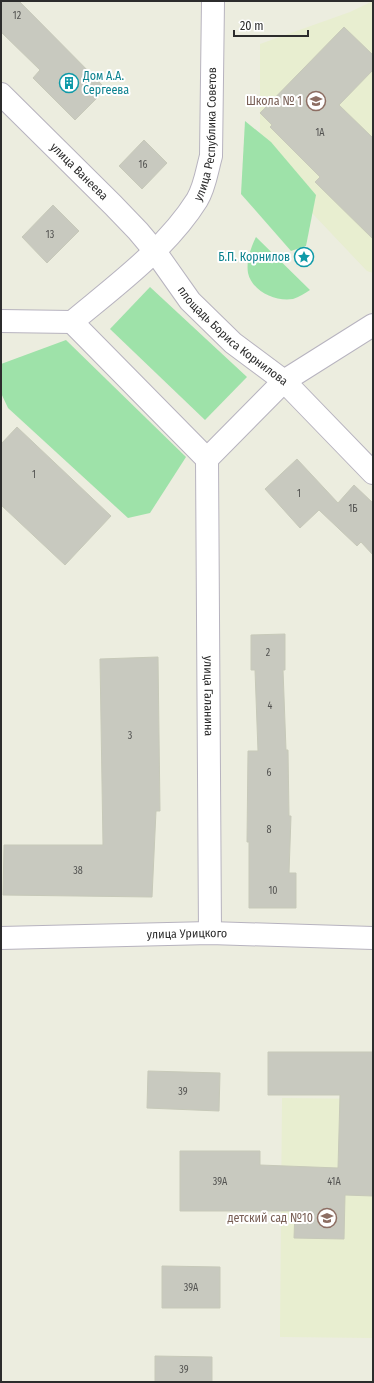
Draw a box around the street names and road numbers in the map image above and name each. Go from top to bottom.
street label: улица Республика Советов [191,67,219,204]
street label: улица Ванеева [47,140,111,203]
street label: площадь Бориса Корнилова [175,283,291,388]
street label: улица Галанина [201,656,216,736]
street label: улица Урицкого [147,926,227,942]

